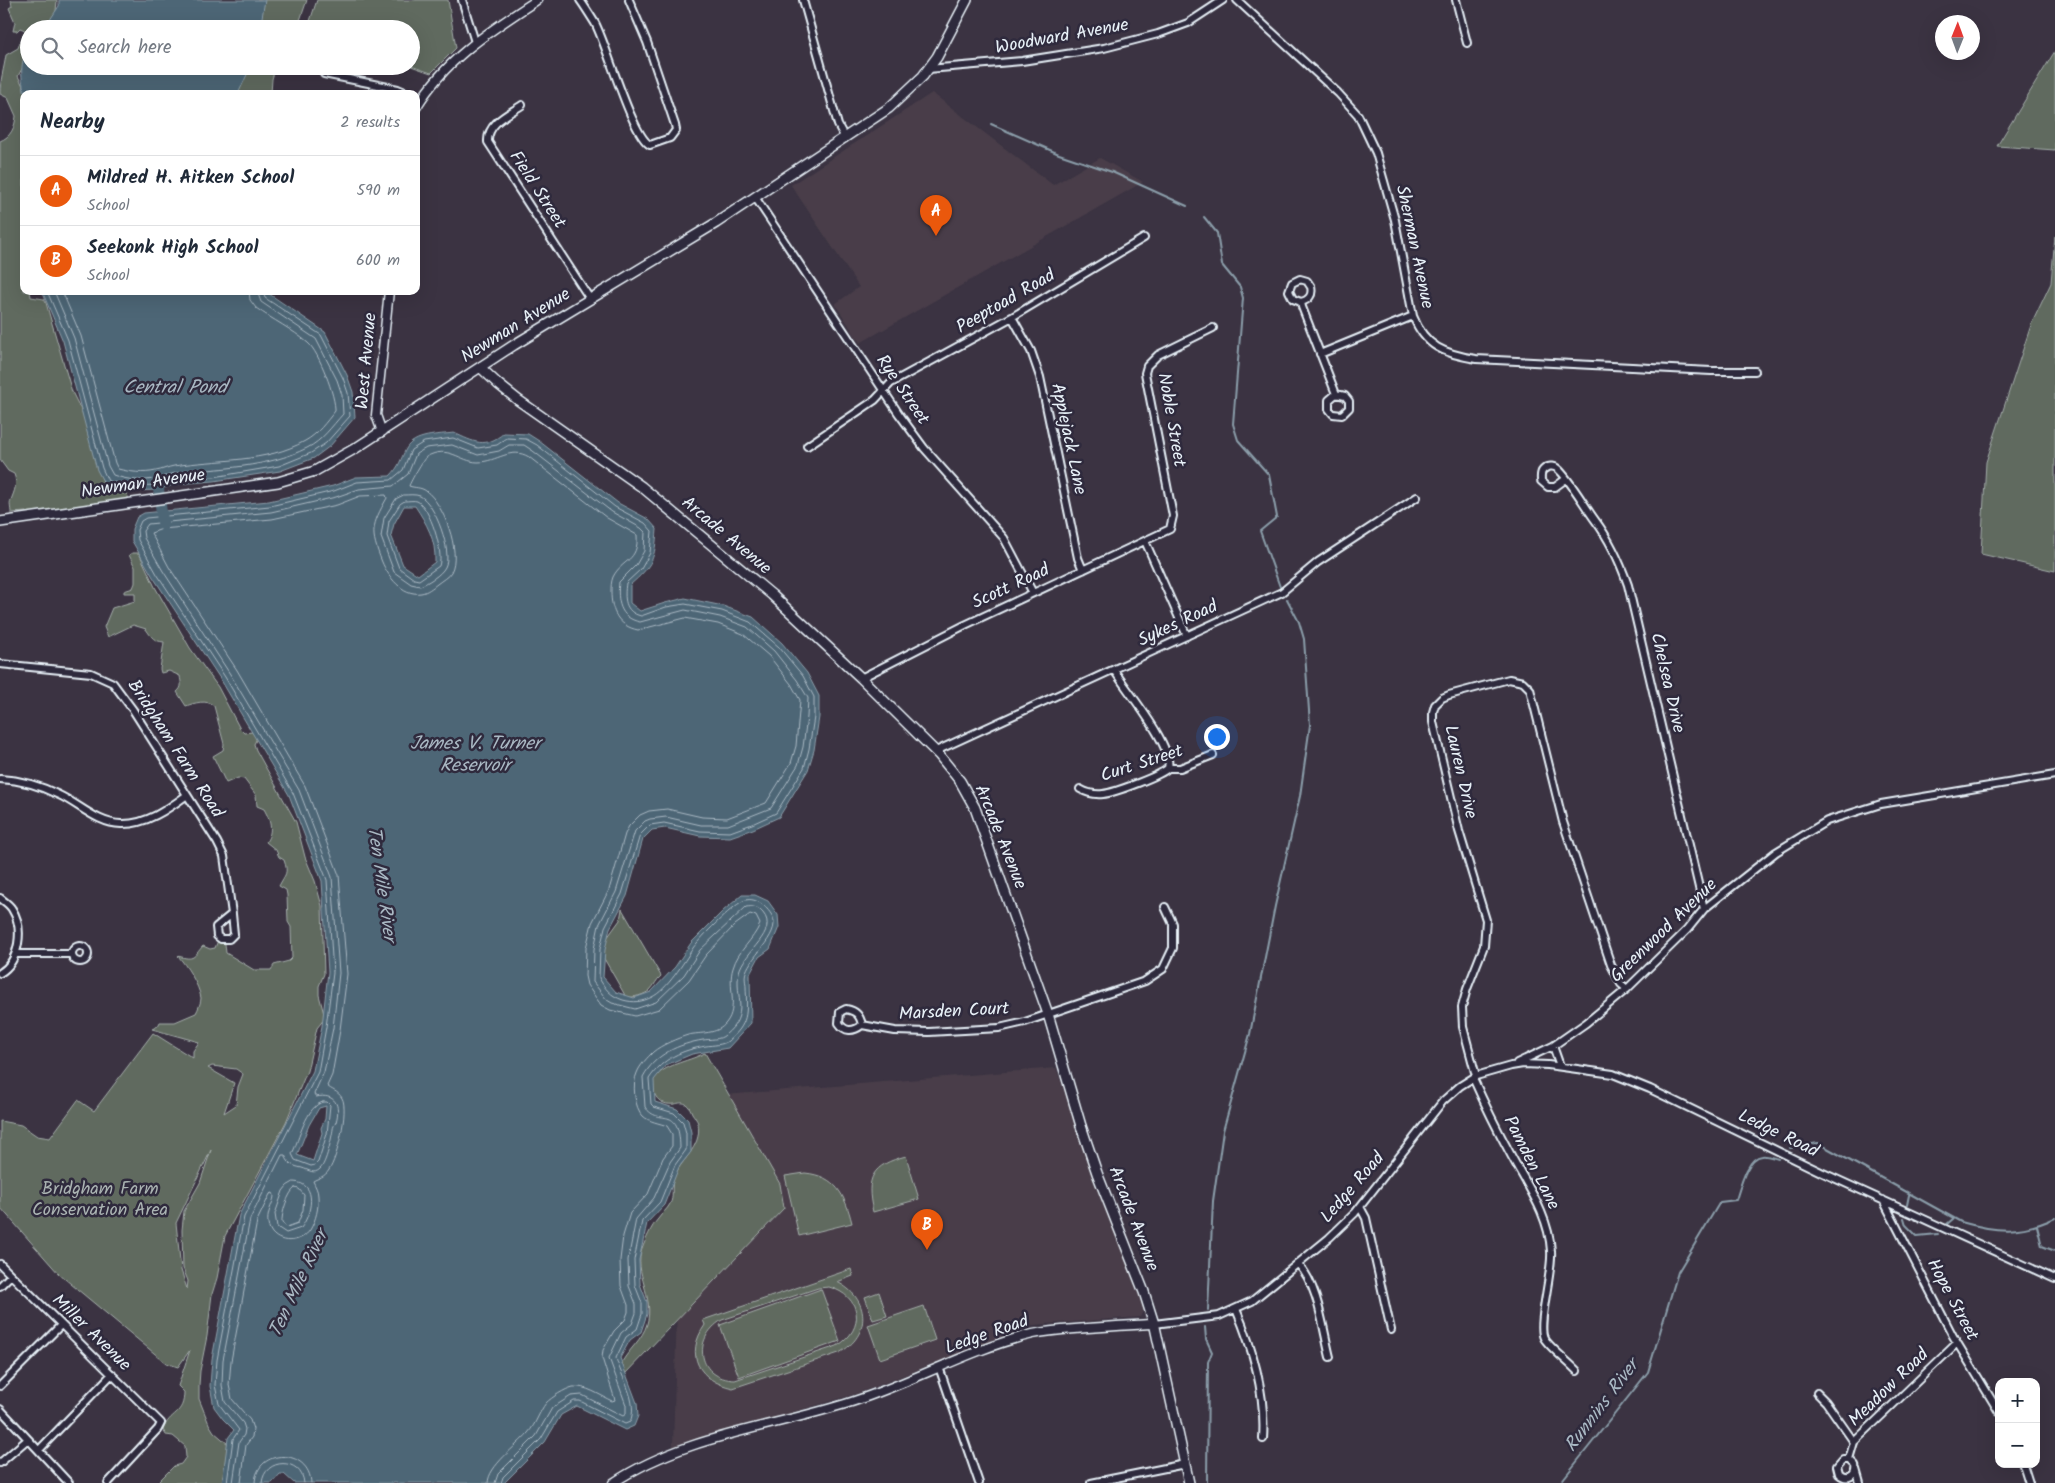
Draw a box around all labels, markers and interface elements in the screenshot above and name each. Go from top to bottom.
street label: Woodward Avenue [993,11,1131,63]
north arrow [1935,15,1980,60]
search box [20,20,420,75]
text: Search here [78,33,172,63]
icon: search [38,34,66,62]
text: Nearby [40,106,105,139]
text: 2 results [340,110,400,135]
street label: Field Street [501,145,574,236]
text: Mildred H. Aitken School [87,163,294,193]
text: A [51,178,61,203]
text: 590 m [356,178,400,203]
street label: Sherman Avenue [1387,182,1441,312]
text: School [87,193,130,218]
pin: A [920,195,952,236]
text: Seekonk High School [87,233,259,263]
text: B [51,248,61,273]
text: 600 m [356,248,400,273]
street label: Peeptoad Road [951,261,1062,342]
text: School [87,263,130,288]
street label: Newman Avenue [455,281,577,371]
street label: West Avenue [348,311,386,411]
street label: Rye Street [868,349,937,432]
street label: Noble Street [1148,371,1194,470]
water label: Central Pond [123,373,231,403]
street label: Applejack Lane [1042,381,1094,497]
street label: Newman Avenue [79,461,207,507]
street label: Arcade Avenue [674,489,778,583]
street label: Scott Road [967,556,1056,618]
street label: Sykes Road [1133,592,1224,655]
street label: Chelsea Drive [1641,630,1693,736]
street label: Bridgham Farm Road [119,674,231,825]
street label: Lauren Drive [1435,722,1485,822]
your location [1204,724,1230,750]
water label: James V. Turner Reservoir [410,729,544,781]
street label: Curt Street [1097,737,1188,791]
street label: Arcade Avenue [966,780,1034,894]
water label: Ten Mile River [358,825,404,947]
street label: Greenwood Avenue [1603,872,1725,990]
street label: Marsden Court [898,995,1011,1029]
street label: Ledge Road [1733,1102,1824,1167]
street label: Pamden Lane [1495,1111,1567,1215]
street label: Ledge Road [1314,1145,1393,1230]
street label: Arcade Avenue [1100,1162,1166,1276]
park label: Bridgham Farm Conservation Area [32,1175,168,1225]
pin: B [911,1209,943,1250]
water label: Ten Mile River [261,1222,339,1343]
street label: Hope Street [1918,1254,1986,1347]
street label: Miller Avenue [44,1287,138,1379]
street label: Ledge Road [941,1307,1034,1363]
street label: Meadow Road [1842,1341,1937,1434]
water label: Runnins River [1557,1350,1649,1459]
map controls [1995,1378,2040,1468]
button: + [1995,1378,2040,1423]
button: − [1995,1423,2040,1468]

